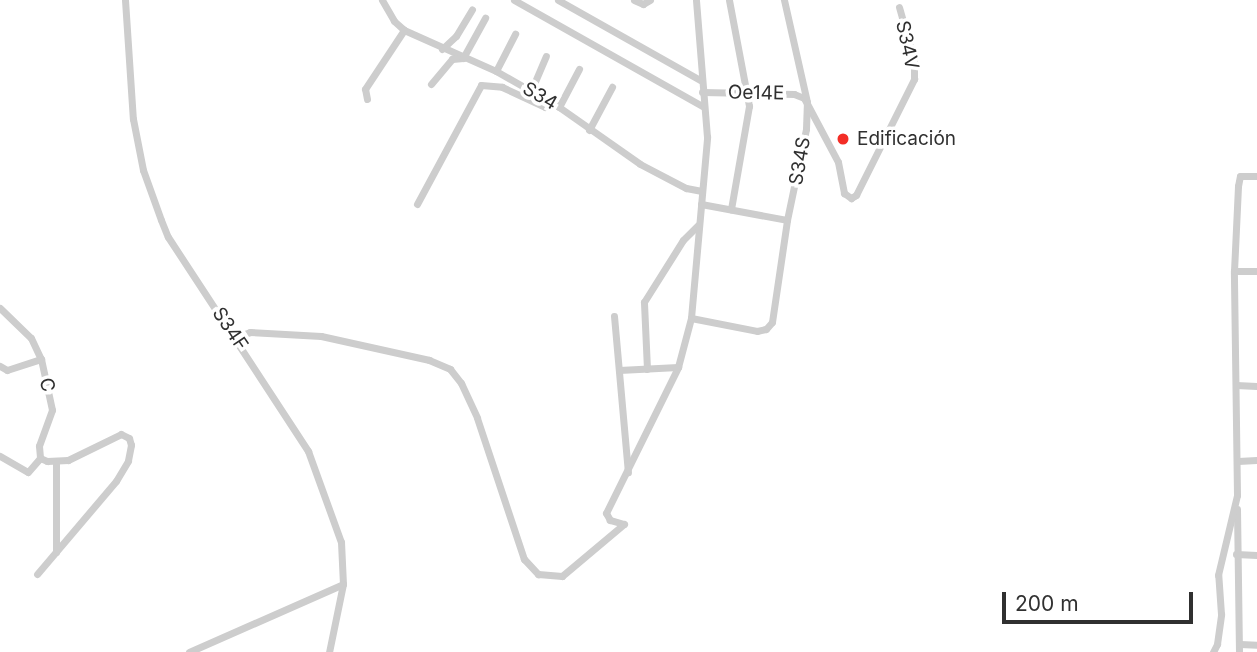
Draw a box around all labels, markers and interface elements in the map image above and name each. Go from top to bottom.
street label: S34V [891,19,923,71]
street label: S34 [519,77,561,115]
street label: Oe14E [728,81,784,105]
place label: Edificación [857,128,956,150]
marker: Edificación [835,131,851,147]
street label: S34S [785,135,815,187]
street label: S34F [207,303,253,355]
street label: C [34,376,60,394]
scale bar [1005,578,1196,622]
text: 200 m [1015,591,1079,616]

